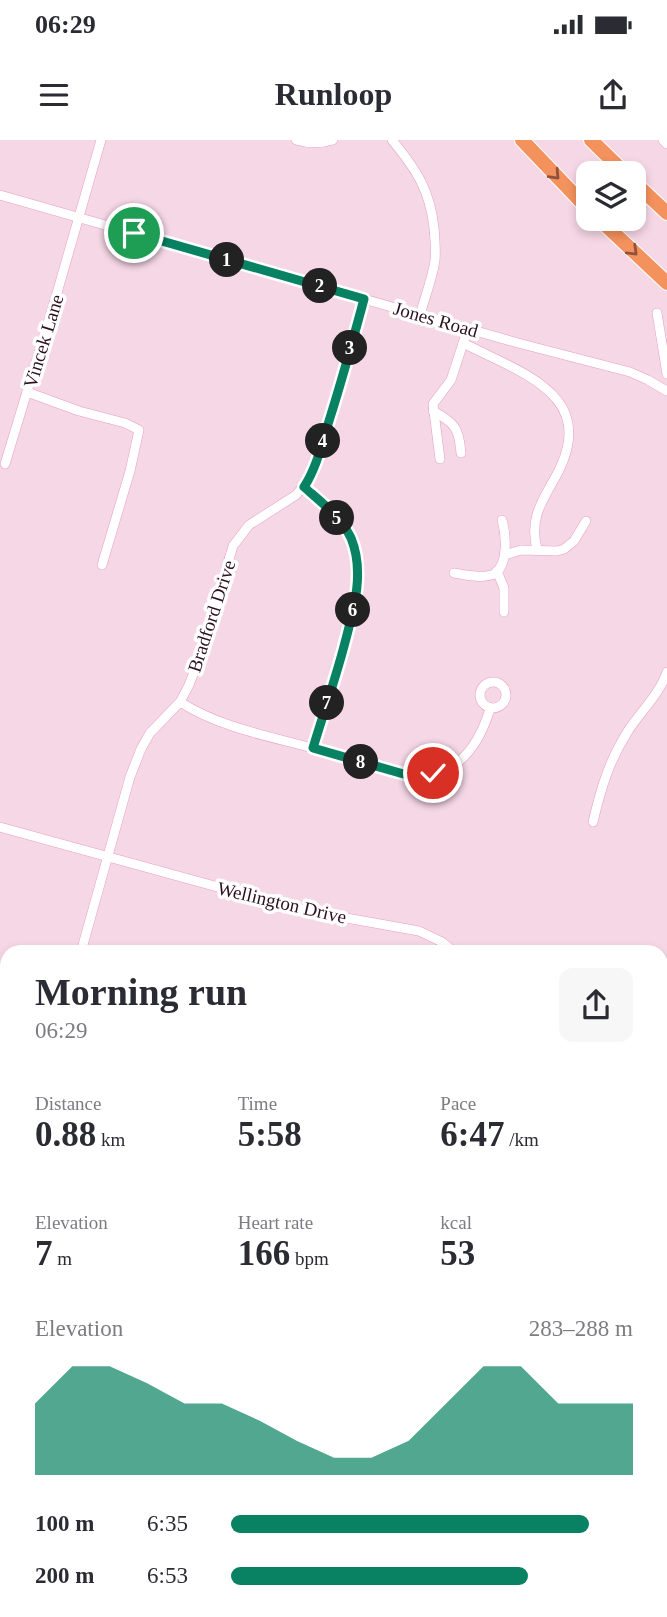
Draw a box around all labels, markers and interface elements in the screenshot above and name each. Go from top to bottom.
text: 06:29 [35,10,96,39]
icon: menu [35,76,73,114]
text: Runloop [275,76,392,112]
icon: share [594,76,632,114]
map controls [576,161,646,231]
button: layers [576,161,646,231]
one-way arrow [547,166,559,179]
pin [104,203,164,263]
icon: arrive [115,214,153,252]
pin: 1 [210,242,244,278]
one-way arrow [624,243,637,256]
text: 1 [222,249,231,270]
pin: 2 [302,268,338,304]
text: 2 [315,275,324,296]
street label: Vincek Lane [19,292,68,390]
street label: Jones Road [391,297,481,342]
pin: 3 [332,330,368,366]
text: 3 [345,337,354,358]
pin: 4 [306,424,340,458]
text: 4 [318,430,327,451]
pin: 5 [320,500,354,536]
text: 5 [332,507,341,528]
street label: Bradford Drive [183,557,239,675]
pin: 6 [336,592,370,628]
text: 6 [348,599,357,620]
pin: 7 [310,686,344,720]
text: 7 [322,692,331,713]
pin [403,743,463,803]
pin: 8 [344,744,378,780]
text: 8 [356,751,365,772]
icon: check [414,754,452,792]
street label: Wellington Drive [215,877,349,928]
button: share [559,968,633,1042]
text: Morning run [35,971,247,1013]
text: 06:29 [35,1018,87,1043]
text: Distance [35,1093,101,1114]
text: Time [238,1093,277,1114]
text: Pace [440,1093,476,1114]
text: 0.88 [35,1115,96,1154]
text: 5:58 [238,1115,302,1154]
text: 6:47 [440,1115,504,1154]
text: km [96,1129,125,1150]
text: /km [504,1129,539,1150]
text: Elevation [35,1212,108,1233]
text: Heart rate [238,1212,313,1233]
text: kcal [440,1212,472,1233]
text: 7 [35,1234,53,1273]
text: 166 [238,1234,290,1273]
text: 53 [440,1234,475,1273]
text: m [53,1248,72,1269]
text: bpm [290,1248,329,1269]
text: Elevation [35,1316,123,1341]
text: 283–288 m [529,1316,633,1341]
text: 100 m [35,1511,94,1536]
text: 6:35 [147,1511,188,1536]
text: 200 m [35,1563,94,1588]
text: 6:53 [147,1563,188,1588]

